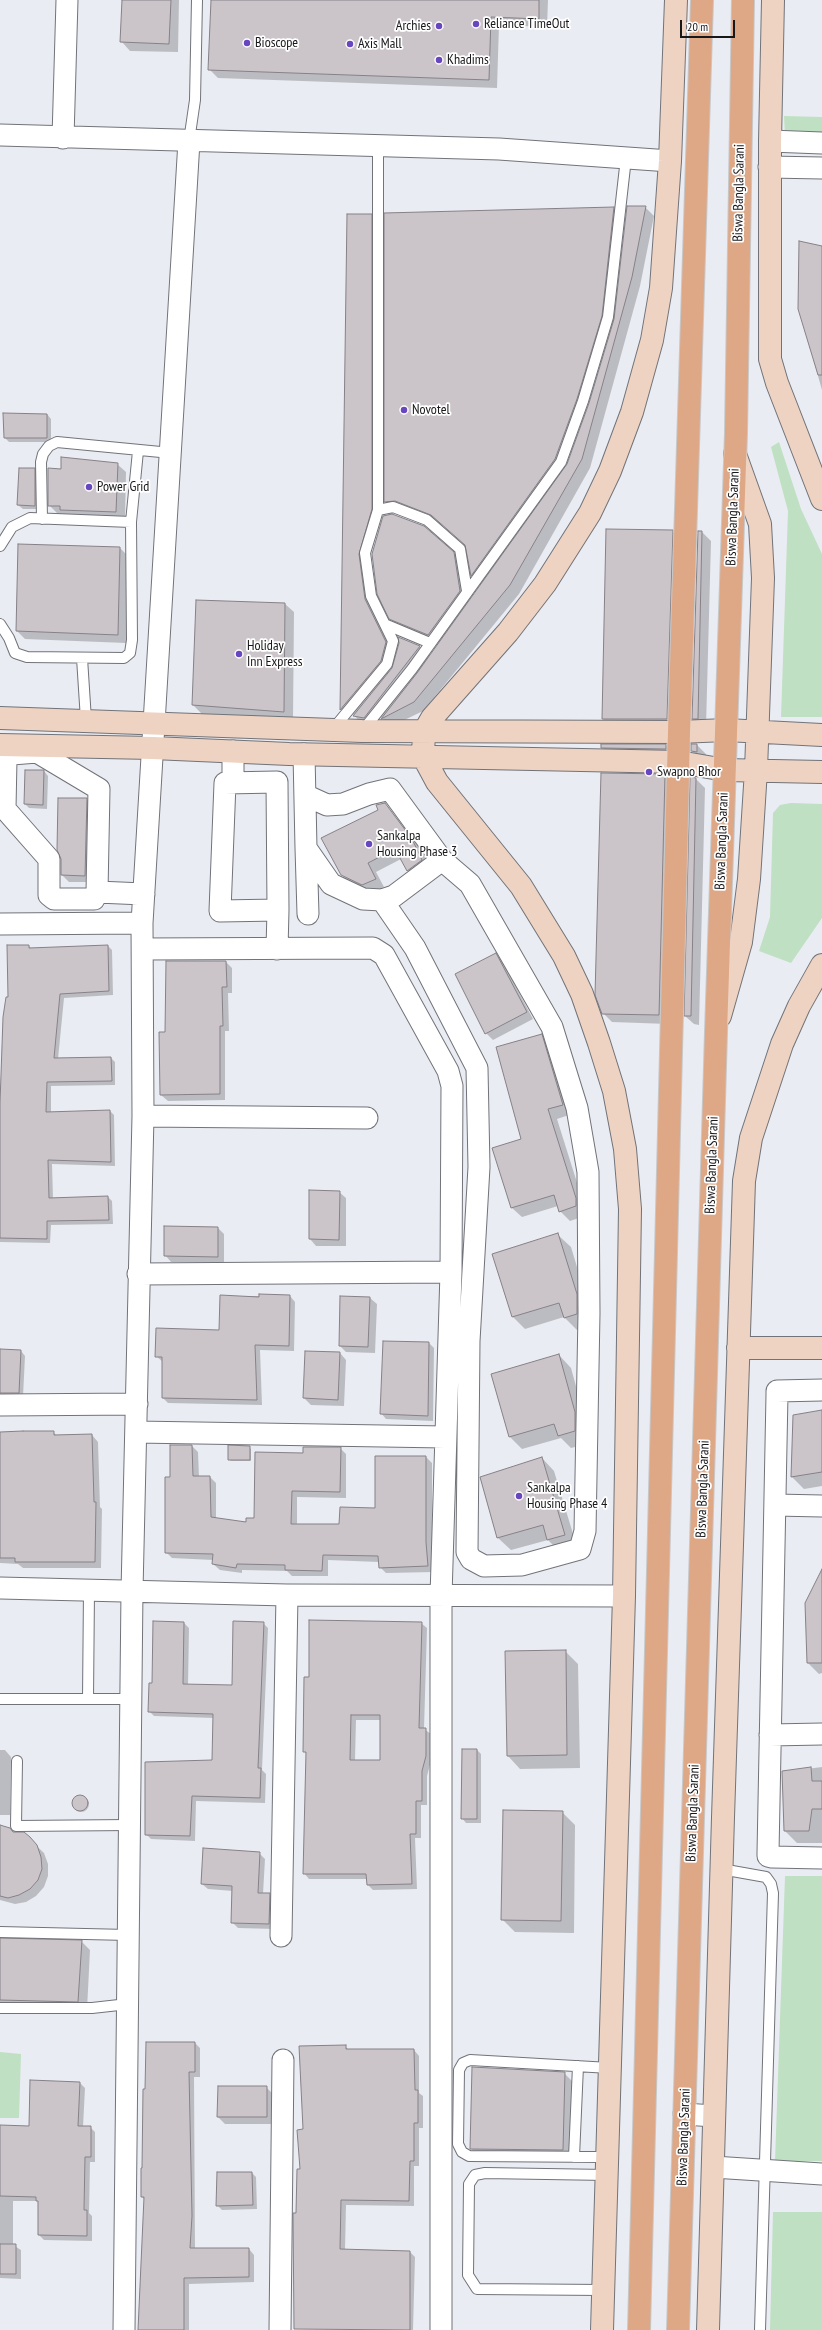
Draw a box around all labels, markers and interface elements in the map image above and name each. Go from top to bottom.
scale bar [682,12,737,38]
place label: Reliance TimeOut [484,16,569,32]
place label: Archies [396,18,431,34]
marker: Reliance TimeOut [471,19,481,29]
text: 20 m [687,19,708,34]
marker: Archies [434,21,444,31]
place label: Bioscope [255,35,298,51]
place label: Axis Mall [358,36,402,52]
marker: Bioscope [242,38,252,48]
marker: Axis Mall [345,39,355,49]
place label: Khadims [447,52,489,68]
marker: Khadims [434,55,444,65]
street label: Biswa Bangla Sarani [730,144,748,242]
place label: Novotel [412,402,450,418]
marker: Novotel [399,405,409,415]
street label: Biswa Bangla Sarani [723,468,743,566]
place label: Power Grid [97,479,149,495]
marker: Power Grid [84,482,94,492]
place label: Holiday Inn Express [247,638,302,670]
marker: Holiday Inn Express [234,649,244,659]
place label: Swapno Bhor [657,764,721,780]
marker: Swapno Bhor [644,767,654,777]
street label: Biswa Bangla Sarani [712,792,732,890]
place label: Sankalpa Housing Phase 3 [377,828,457,860]
marker: Sankalpa Housing Phase 3 [364,839,374,849]
street label: Biswa Bangla Sarani [702,1116,722,1214]
street label: Biswa Bangla Sarani [693,1440,713,1538]
place label: Sankalpa Housing Phase 4 [527,1480,607,1512]
marker: Sankalpa Housing Phase 4 [514,1491,524,1501]
street label: Biswa Bangla Sarani [683,1764,703,1862]
street label: Biswa Bangla Sarani [674,2088,694,2186]

